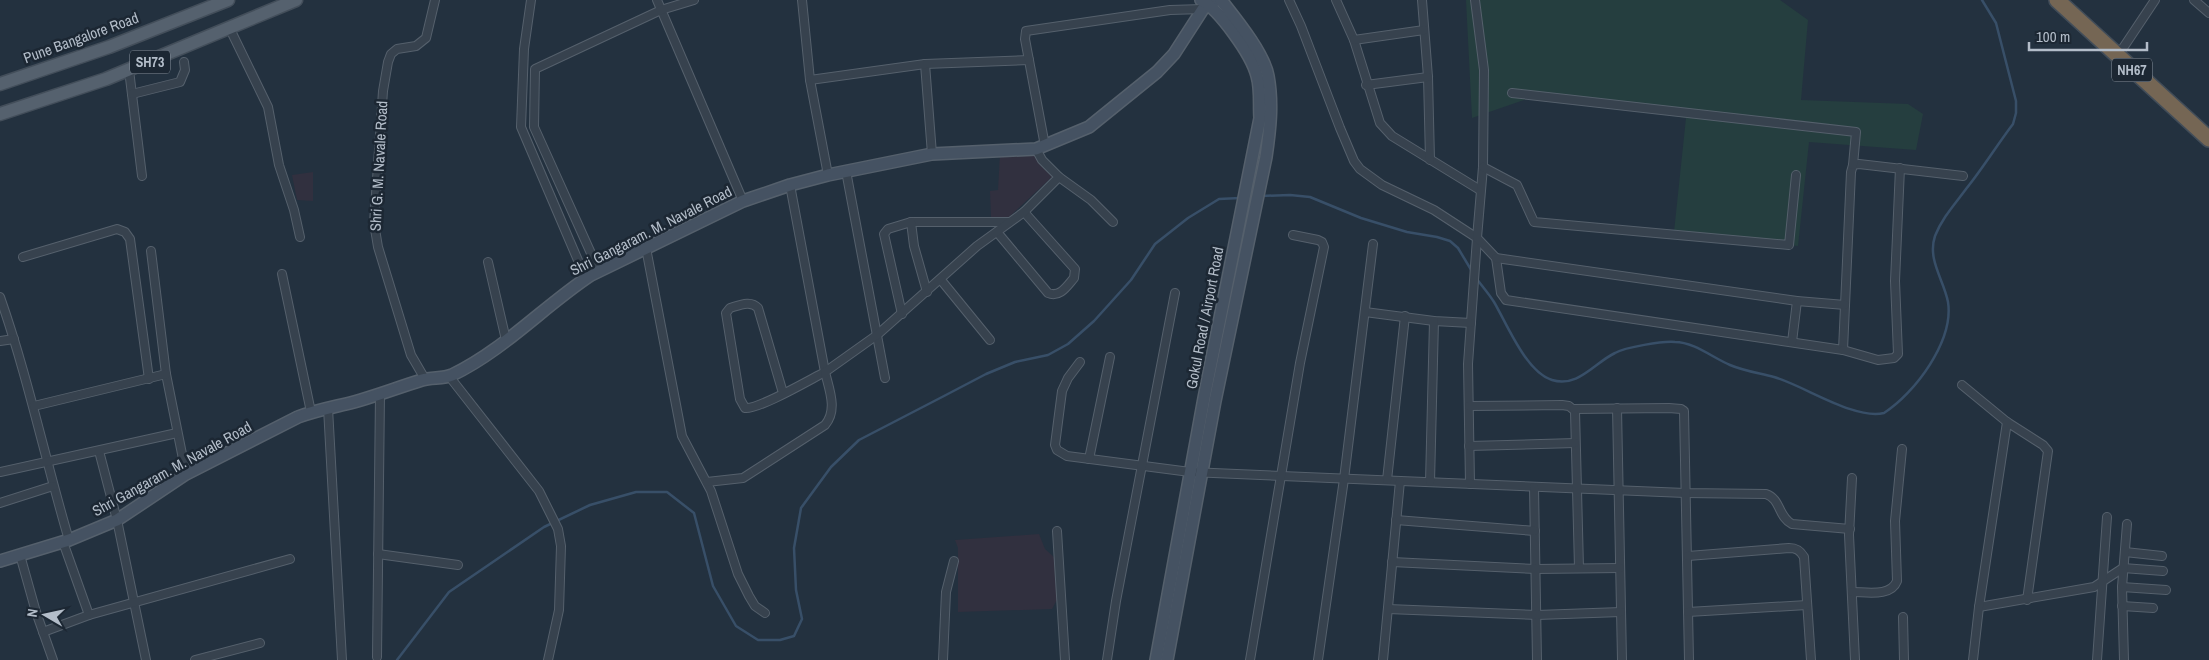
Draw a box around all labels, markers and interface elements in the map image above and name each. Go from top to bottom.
street label: Pune Bangalore Road [20,7,141,68]
scale bar [2029,20,2146,52]
text: 100 m [2036,26,2070,47]
road number: SH73 [130,51,170,74]
road number: NH67 [2112,58,2152,82]
street label: Shri G. M. Navale Road [365,100,392,232]
street label: Shri Gangaram. M. Navale Road [566,181,735,281]
street label: Gokul Road / Airport Road [1180,245,1229,391]
street label: Shri Gangaram. M. Navale Road [88,416,255,521]
north arrow [20,590,70,640]
text: N [23,607,42,618]

